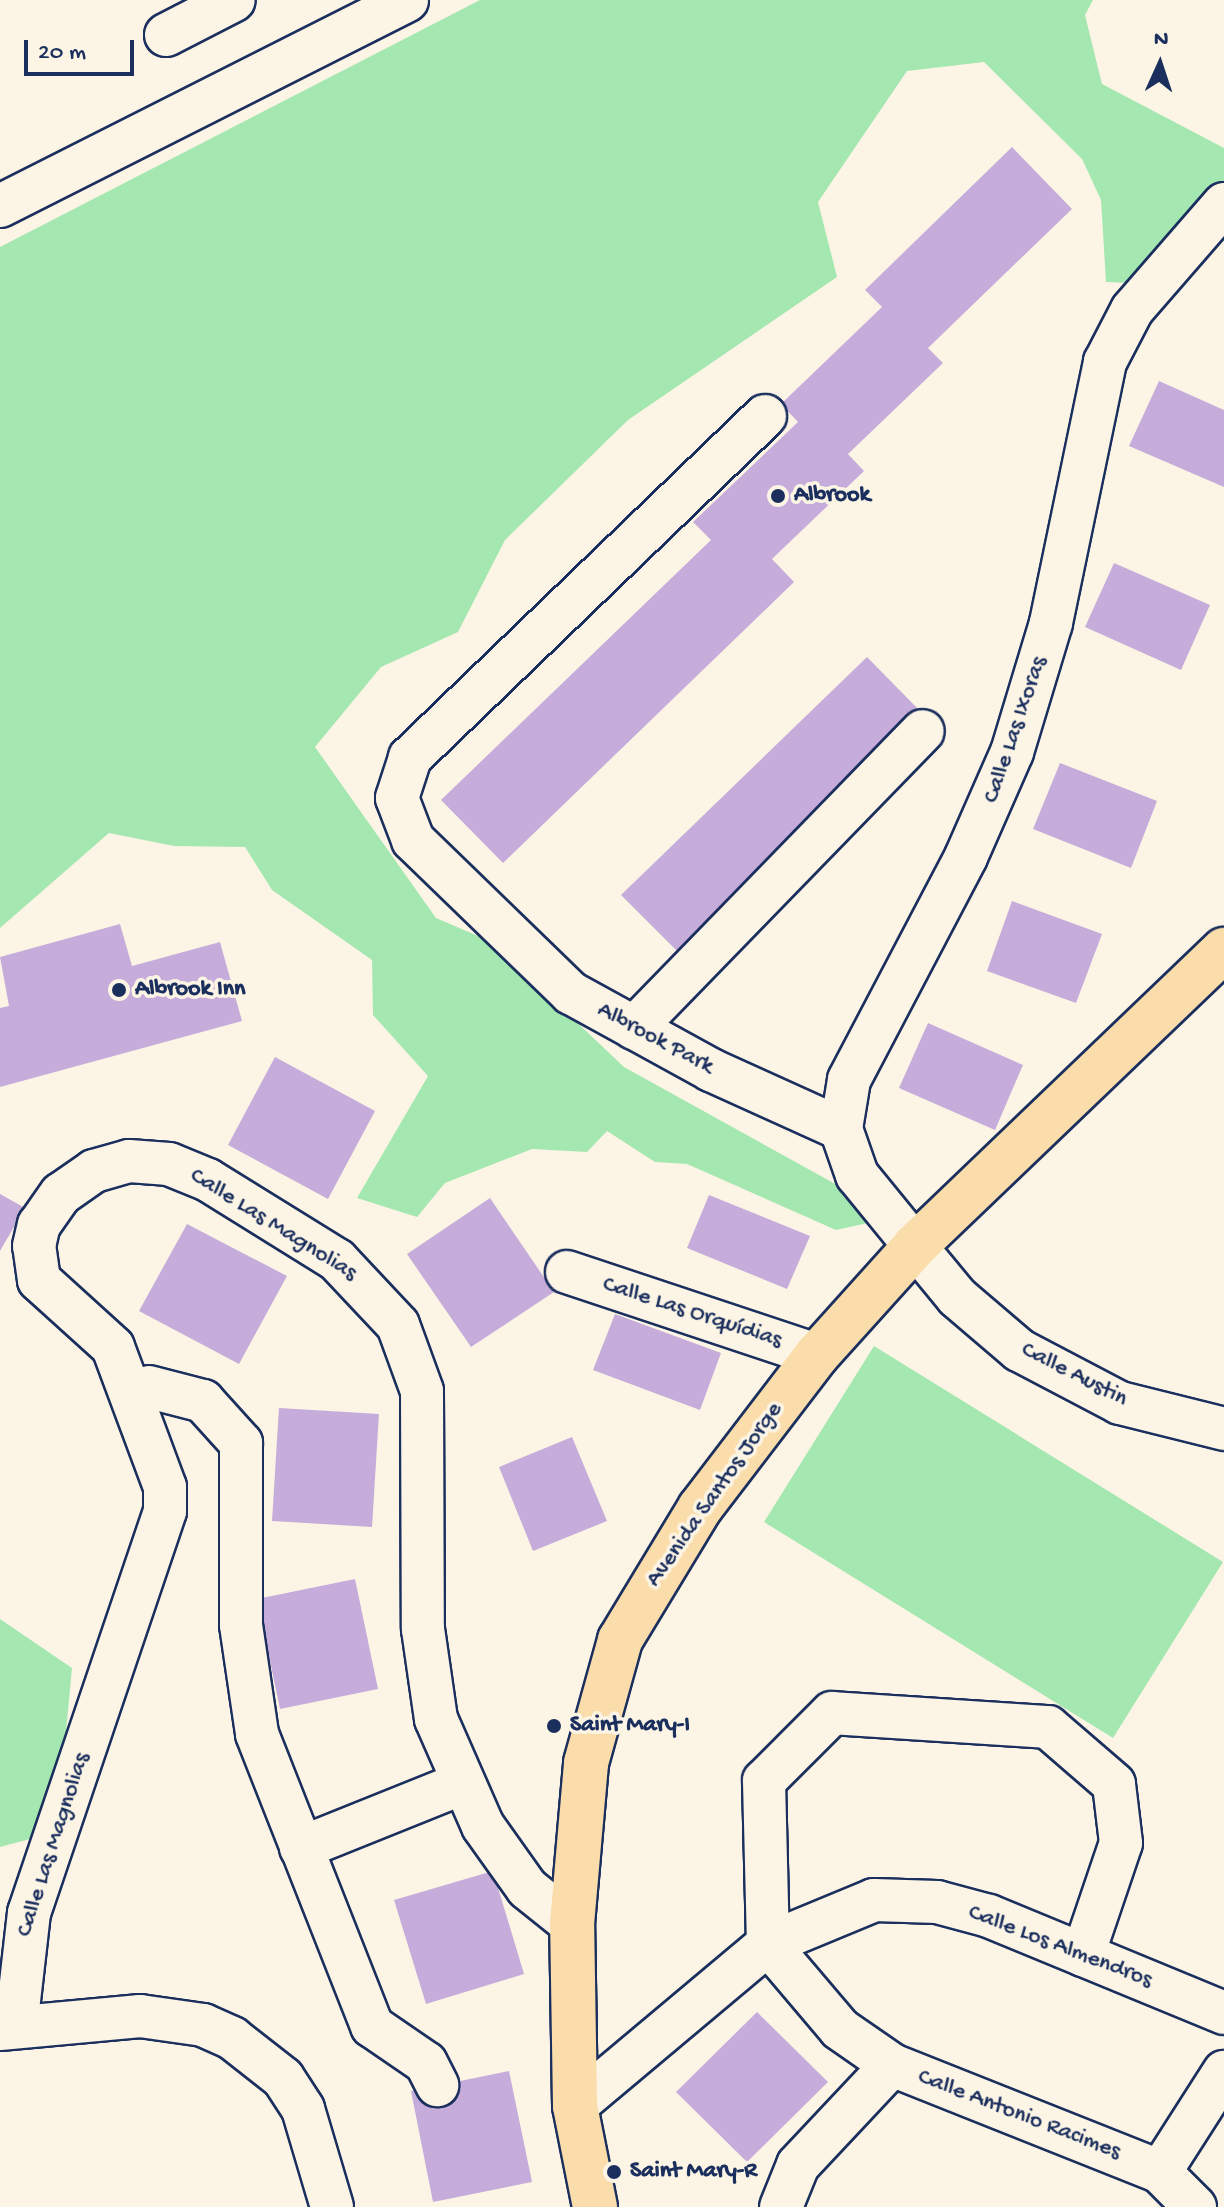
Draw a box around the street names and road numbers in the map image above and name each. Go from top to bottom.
street label: Calle Las Ixoras [977,653,1055,807]
street label: Albrook Park [592,996,718,1082]
street label: Calle Las Magnolias [184,1162,362,1288]
street label: Calle Las Orquídias [599,1270,785,1356]
street label: Calle Austin [1016,1336,1132,1414]
street label: Avenida Santos Jorge [640,1397,790,1593]
street label: Calle Las Magnolias [11,1749,97,1941]
street label: Calle Los Almendros [964,1899,1156,1995]
street label: Calle Antonio Racimes [913,2063,1125,2167]

